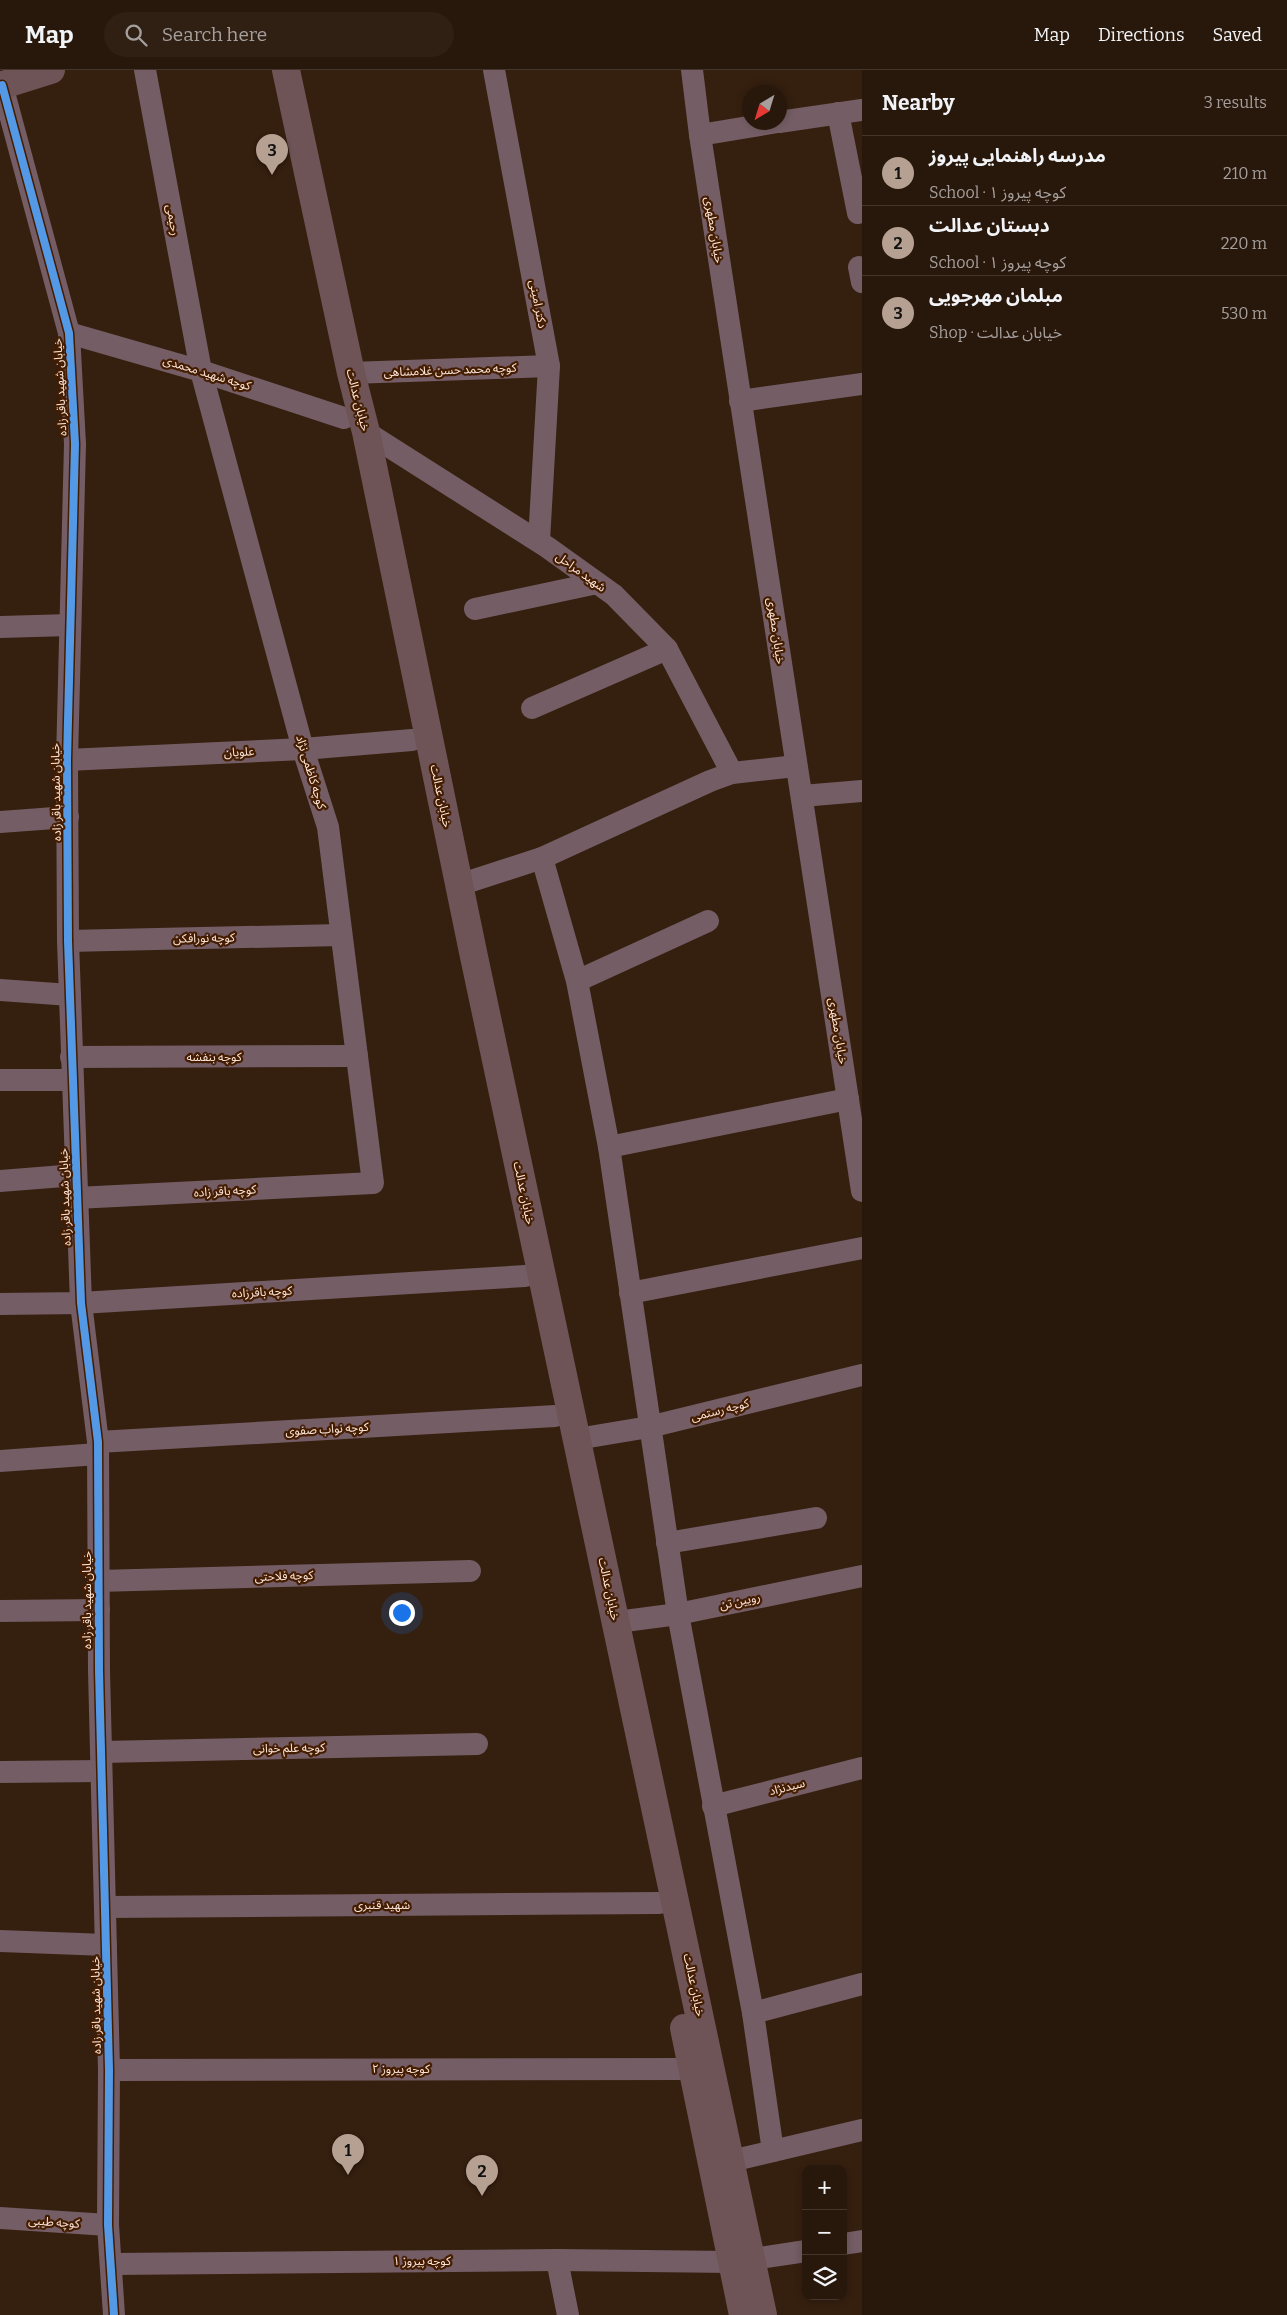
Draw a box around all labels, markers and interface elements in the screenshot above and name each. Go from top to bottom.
search box [104,12,454,57]
text: Map [25,21,74,49]
icon: search [122,21,150,49]
text: Search here [162,23,267,46]
text: Map [1034,24,1070,46]
text: Directions [1098,24,1185,46]
text: Saved [1213,24,1262,46]
north arrow [742,85,787,130]
text: Nearby [882,90,955,116]
text: 3 results [1204,93,1267,112]
pin: 3 [256,134,288,175]
text: مدرسه راهنمایی پیروز [929,144,1106,167]
text: 1 [895,164,901,183]
text: 210 m [1223,164,1267,183]
text: School · کوچه پیروز ۱ [929,183,1066,202]
street label: خیابان مطهری [702,196,726,264]
street label: رحیمی [163,203,183,237]
text: دبستان عدالت [929,214,1049,237]
text: 2 [893,234,903,253]
text: 220 m [1221,234,1267,253]
text: School · کوچه پیروز ۱ [929,253,1066,272]
street label: دکتر امینی [526,279,550,330]
text: مبلمان مهرجویی [929,284,1063,307]
text: 3 [893,304,903,323]
text: 530 m [1221,304,1267,323]
text: Shop · خیابان عدالت [929,323,1062,342]
street label: خیابان شهید باقر زاده [50,338,70,436]
street label: کوچه شهید محمدی [161,353,254,394]
street label: کوچه محمد حسن غلامشاهی [383,361,518,380]
street label: خیابان عدالت [343,367,373,433]
street label: شهید مراحل [553,549,609,595]
street label: خیابان مطهری [764,597,788,665]
street label: کوچه کاظمی نژاد [292,733,329,812]
street label: خیابان شهید باقر زاده [48,743,64,841]
street label: علویان [223,744,255,760]
street label: خیابان عدالت [427,763,454,829]
street label: کوچه نورافکن [173,930,236,947]
street label: خیابان مطهری [826,997,850,1065]
street label: کوچه بنفشه [186,1050,243,1065]
street label: خیابان شهید باقر زاده [56,1148,74,1246]
street label: خیابان عدالت [510,1160,537,1226]
street label: کوچه باقر زاده [193,1182,258,1201]
street label: کوچه باقرزاده [232,1283,294,1302]
street label: کوچه رستمی [689,1396,752,1425]
street label: کوچه نواب صفوی [285,1420,370,1439]
street label: خیابان شهید باقر زاده [80,1551,94,1649]
street label: خیابان عدالت [595,1556,622,1622]
street label: کوچه فلاحتی [254,1568,315,1585]
street label: رویین تن [718,1590,762,1612]
your location [389,1600,415,1626]
street label: کوچه علم خوانی [253,1740,326,1758]
street label: سیدنژاد [768,1776,806,1798]
street label: شهید قنبری [354,1898,410,1912]
street label: خیابان عدالت [680,1952,707,2018]
street label: خیابان شهید باقر زاده [88,1956,104,2054]
street label: کوچه پیروز ۲ [372,2062,431,2077]
pin: 1 [332,2134,364,2175]
pin: 2 [466,2155,498,2196]
map controls [802,2165,847,2300]
button: + [802,2165,847,2210]
button: − [802,2210,847,2255]
street label: کوچه طیبی [28,2213,81,2232]
street label: کوچه پیروز ۱ [393,2254,452,2269]
button: layers [802,2255,847,2300]

